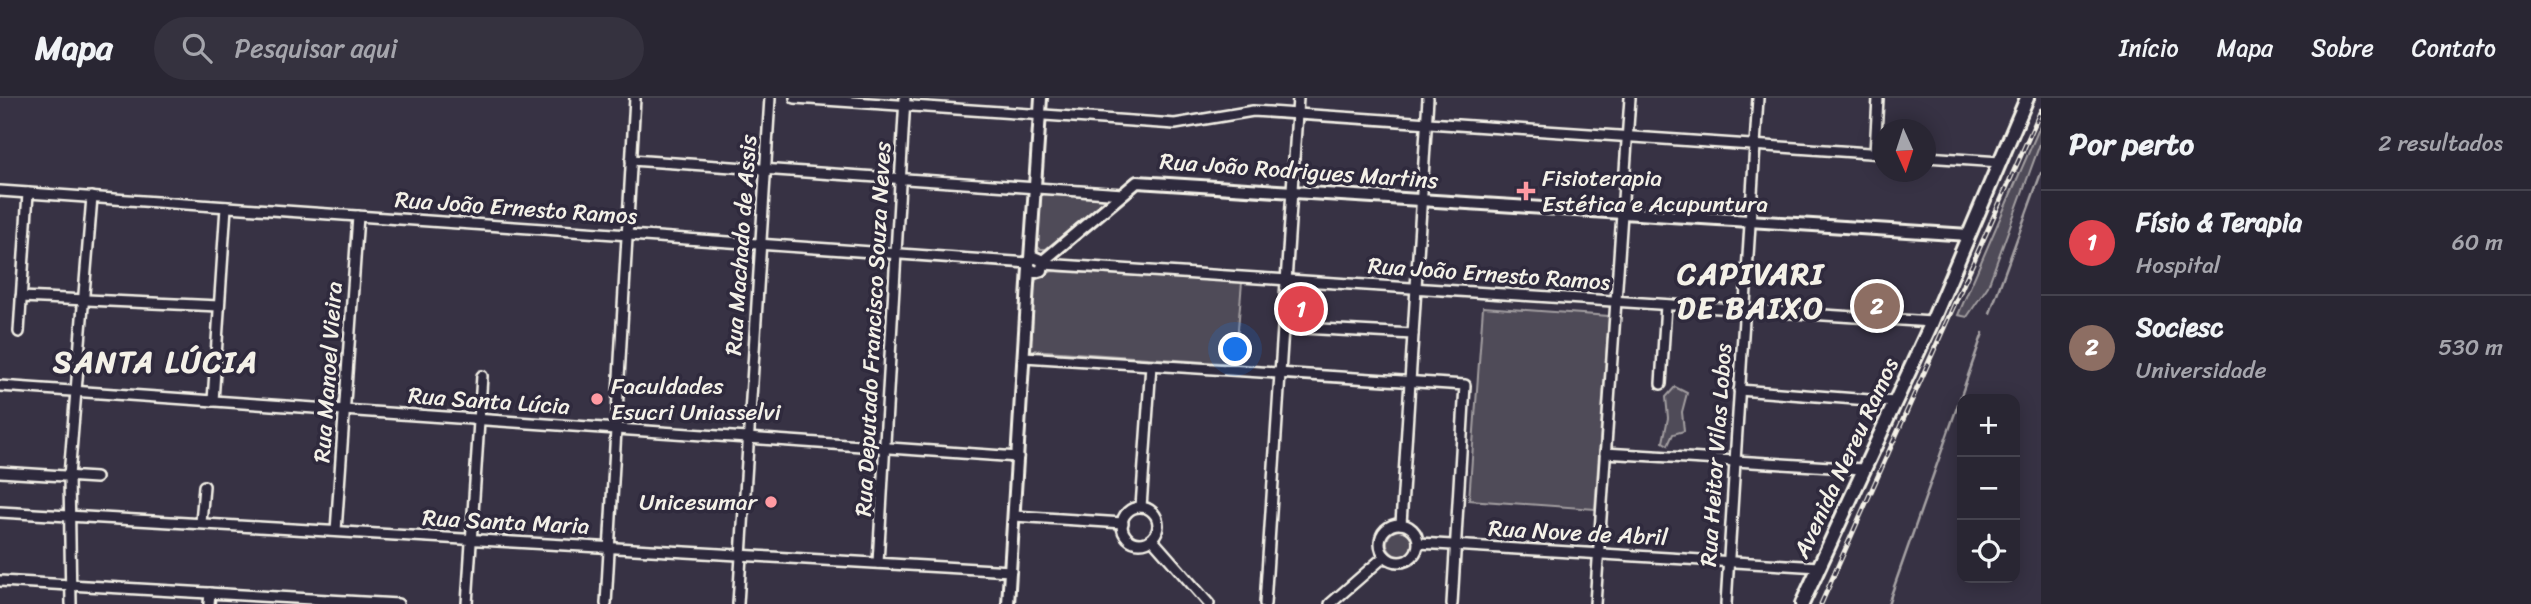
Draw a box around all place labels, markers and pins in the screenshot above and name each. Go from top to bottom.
place label: Fisioterapia Estética e Acupuntura [1542,158,1768,225]
marker: Fisioterapia Estética e Acupuntura [1516,181,1536,201]
pin: 2 [1854,280,1900,332]
pin: 1 [1278,283,1324,335]
place label: Faculdades Esucri Uniasselvi [611,366,782,433]
marker: Faculdades Esucri Uniasselvi [589,391,605,407]
place label: Unicesumar [639,482,759,523]
marker: Unicesumar [763,494,779,510]

